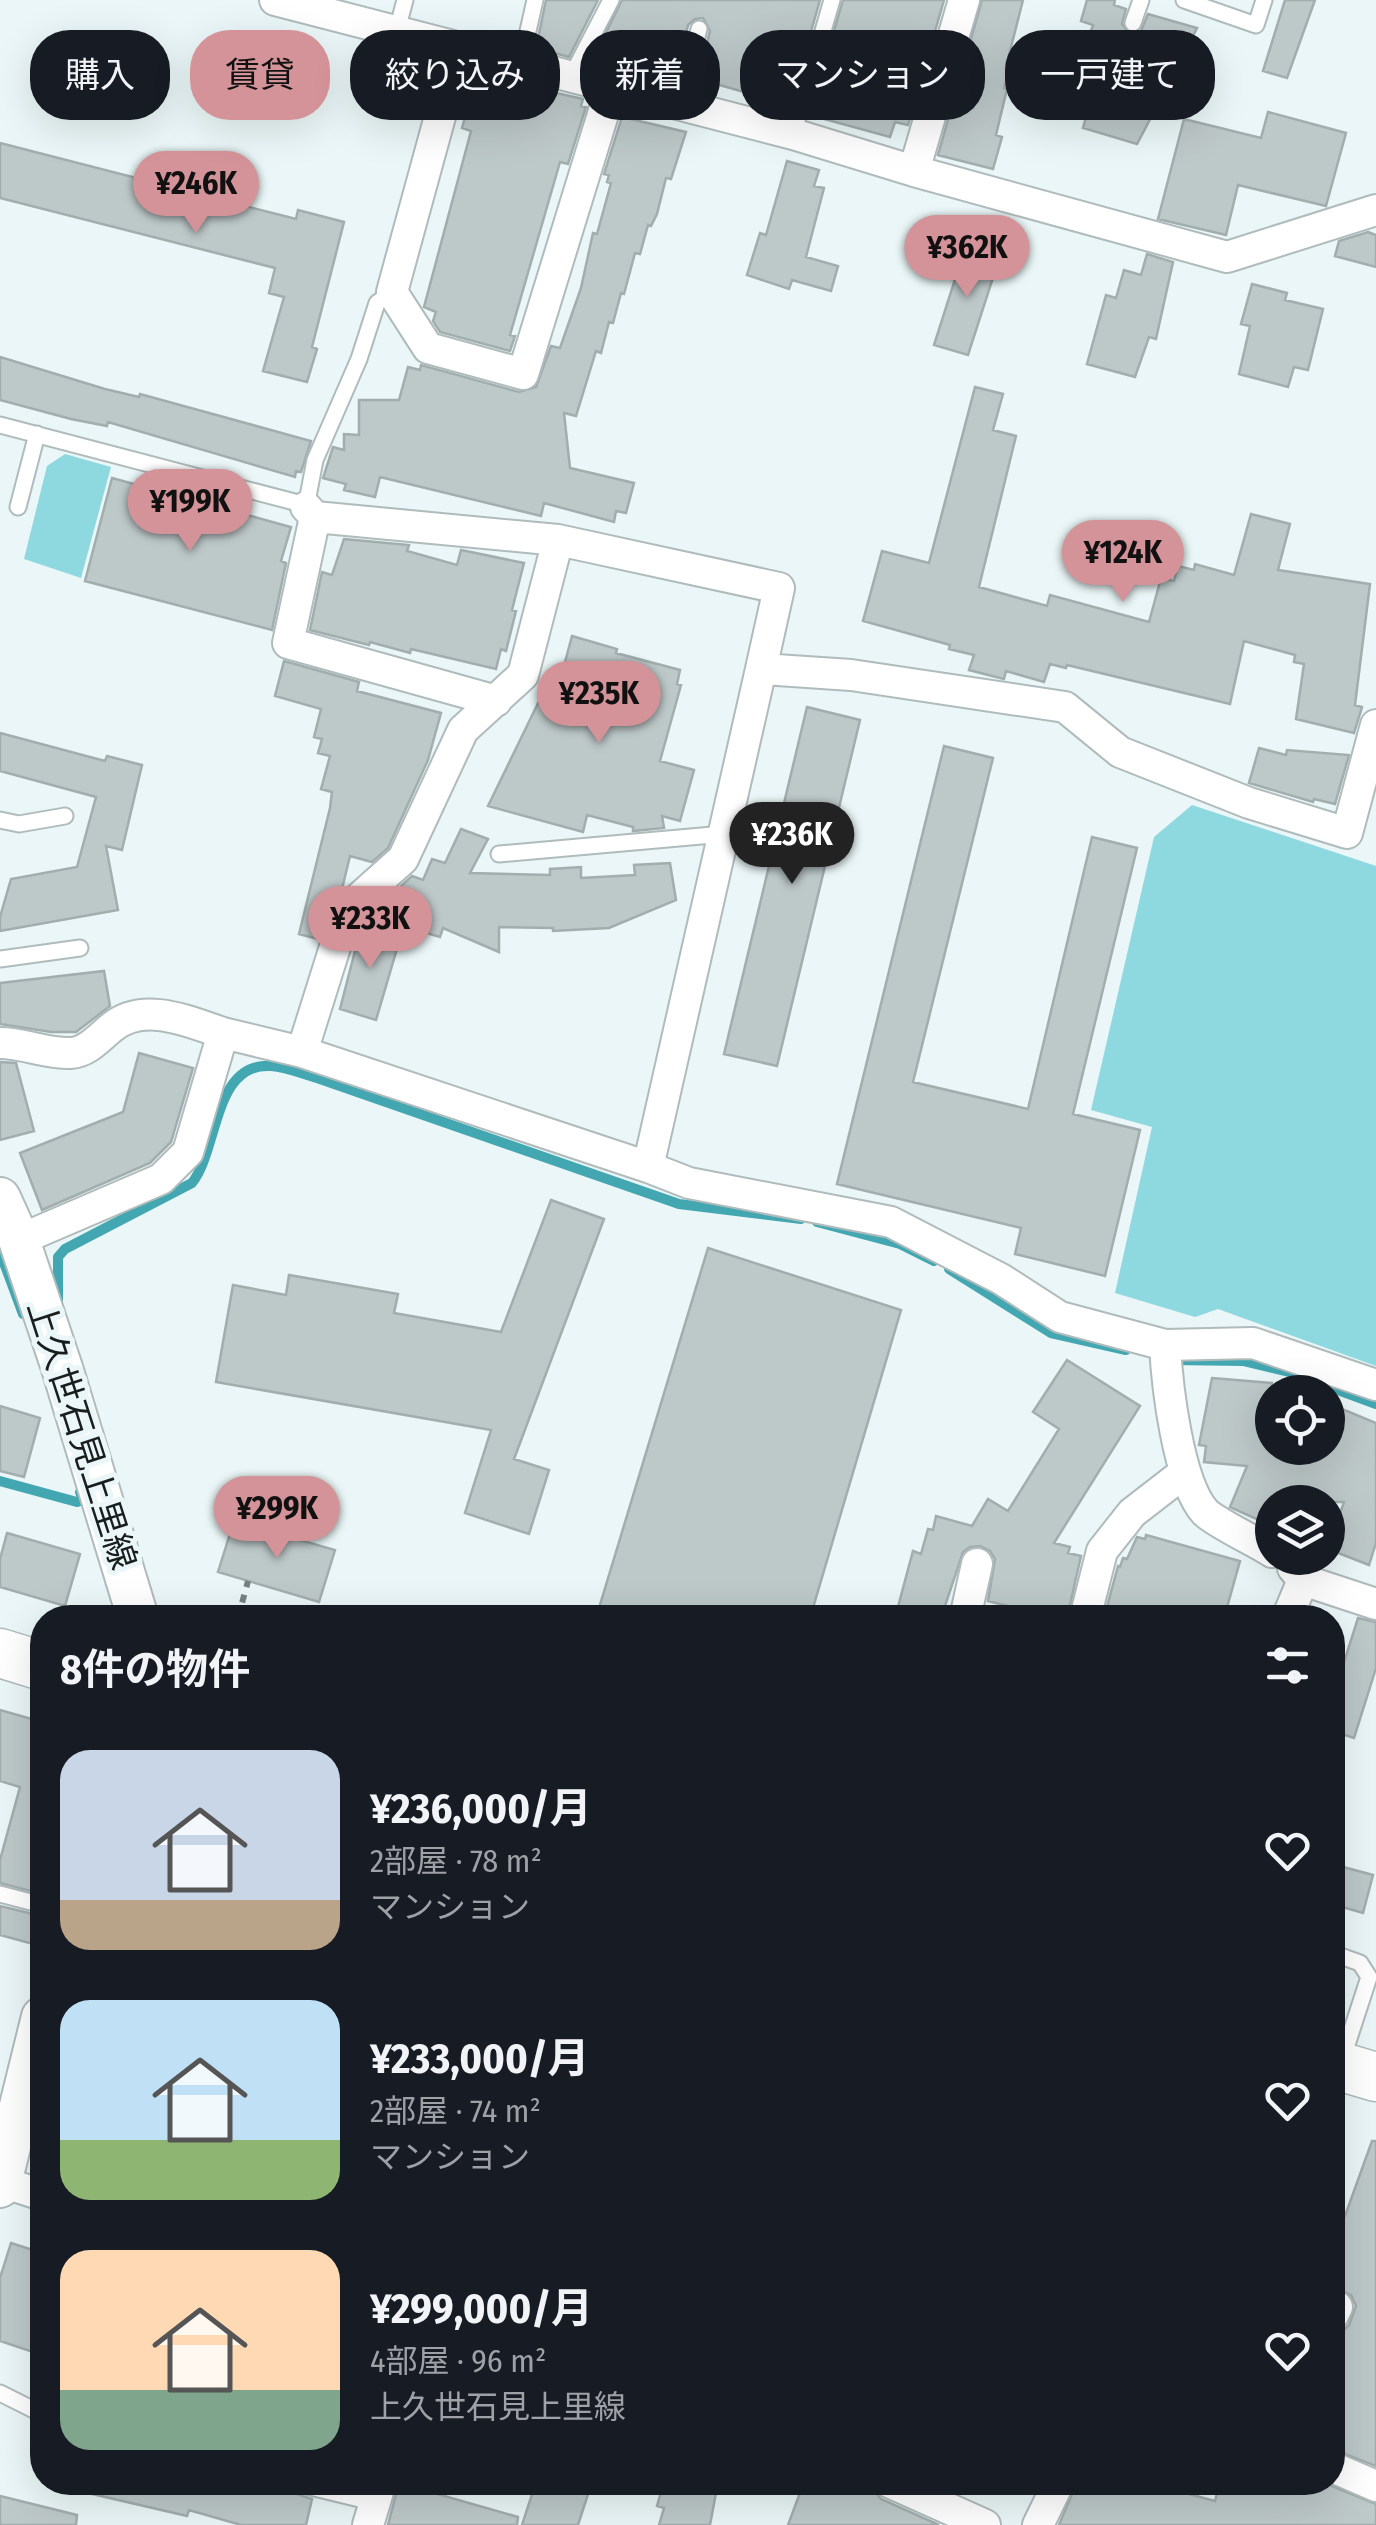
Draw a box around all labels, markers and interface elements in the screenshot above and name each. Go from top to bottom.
chip: 購入 [30,30,170,120]
chip: 賃貸 [190,30,330,120]
chip: 絞り込み [350,30,560,120]
chip: 新着 [580,30,720,120]
chip: マンション [740,30,985,120]
chip: 一戸建て [1005,30,1215,120]
pin: ¥246K [126,151,266,236]
text: ¥246K [155,164,237,202]
pin: ¥362K [897,215,1037,300]
text: ¥362K [926,228,1008,266]
pin: ¥199K [120,469,260,554]
text: ¥199K [150,482,230,520]
pin: ¥124K [1053,520,1193,605]
text: ¥124K [1084,533,1162,571]
pin: ¥235K [529,661,669,746]
text: ¥235K [559,674,639,712]
pin: ¥236K [722,802,862,887]
text: ¥236K [751,815,833,853]
pin: ¥233K [300,886,440,971]
text: ¥233K [330,899,410,937]
street label: 上久世石見上里線 [19,1295,145,1575]
map controls [1255,1375,1345,1575]
button: locate [1255,1375,1345,1465]
pin: ¥299K [207,1476,347,1561]
button: layers [1255,1485,1345,1575]
text: ¥299K [236,1489,318,1527]
icon: filters [1260,1638,1315,1693]
text: 8件の物件 [60,1645,250,1695]
text: ¥236,000/月 [370,1784,592,1834]
icon: home [140,1790,260,1910]
icon: heart [1260,1823,1315,1878]
text: 2部屋 · 78 m² [370,1842,542,1880]
text: マンション [370,1888,530,1926]
text: ¥233,000/月 [370,2034,590,2084]
icon: home [140,2040,260,2160]
icon: heart [1260,2073,1315,2128]
text: 2部屋 · 74 m² [370,2092,541,2130]
text: マンション [370,2138,530,2176]
text: ¥299,000/月 [370,2284,593,2334]
icon: home [140,2290,260,2410]
icon: heart [1260,2323,1315,2378]
text: 4部屋 · 96 m² [370,2342,546,2380]
text: 上久世石見上里線 [370,2388,626,2426]

